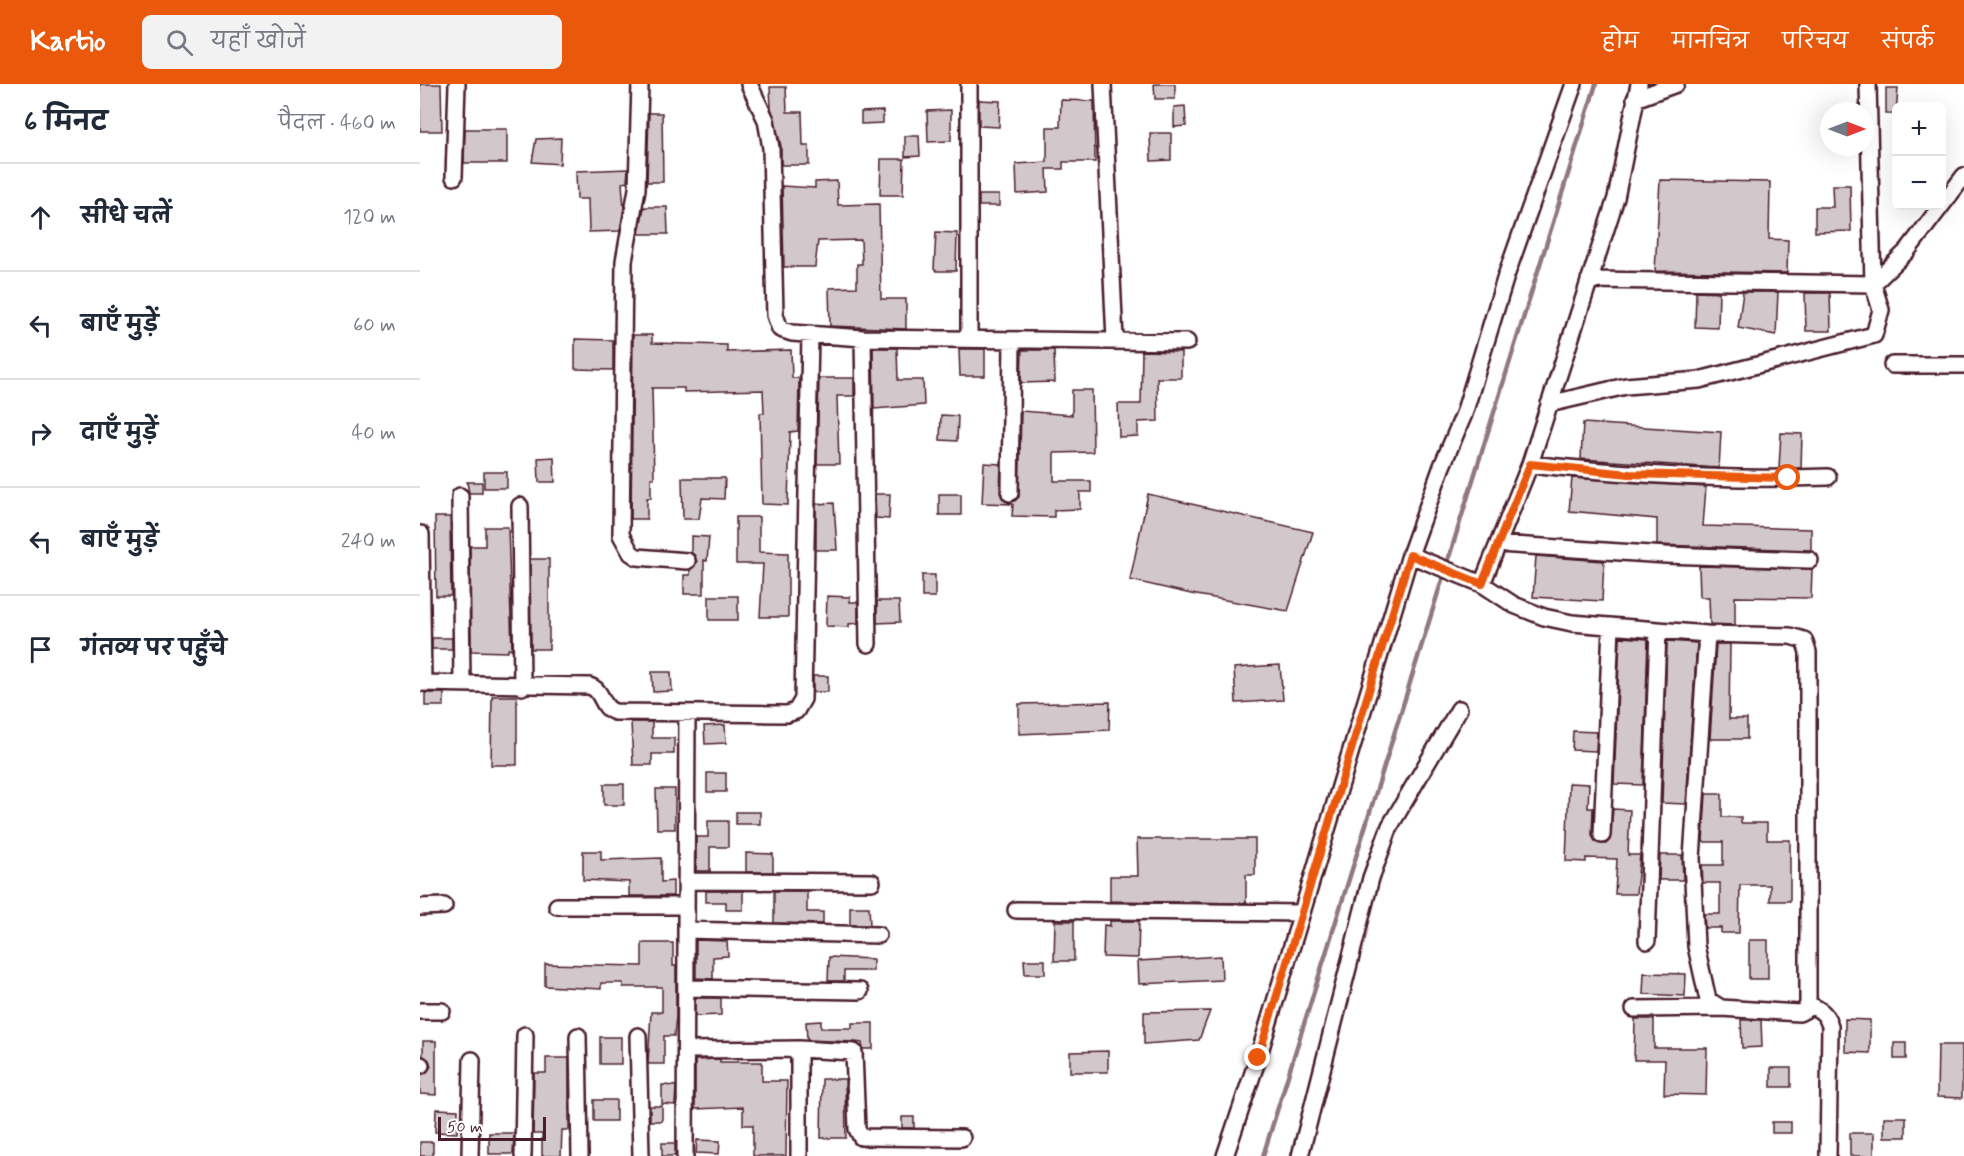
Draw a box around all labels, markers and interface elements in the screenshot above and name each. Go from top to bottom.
search box [142,15,562,69]
text: Kartio [30,24,106,61]
icon: search [163,26,196,59]
text: यहाँ खोजें [211,28,306,56]
text: होम [1602,28,1639,56]
text: मानचित्र [1672,28,1749,56]
text: परिचय [1782,28,1848,56]
text: संपर्क [1881,28,1934,56]
north arrow [1820,102,1874,156]
map controls [1892,102,1946,210]
button: + [1892,102,1946,156]
text: 6 मिनट [24,106,107,140]
text: पैदल · 460 m [278,110,396,137]
button: − [1892,156,1946,210]
icon: ahead [24,201,57,234]
text: सीधे चलें [81,203,171,231]
text: 120 m [343,204,396,231]
icon: left [24,309,57,342]
text: बाएँ मुड़ें [81,311,159,339]
text: 60 m [353,312,396,339]
icon: right [24,417,57,450]
text: दाएँ मुड़ें [81,419,158,447]
text: 40 m [352,420,396,447]
route start [1774,464,1800,490]
icon: left [24,525,57,558]
text: बाएँ मुड़ें [81,527,159,555]
text: 240 m [341,528,396,555]
icon: arrive [24,633,57,666]
text: गंतव्य पर पहुँचे [81,635,227,663]
route end [1244,1044,1270,1070]
scale bar [438,1114,546,1142]
text: 50 m [447,1117,483,1138]

